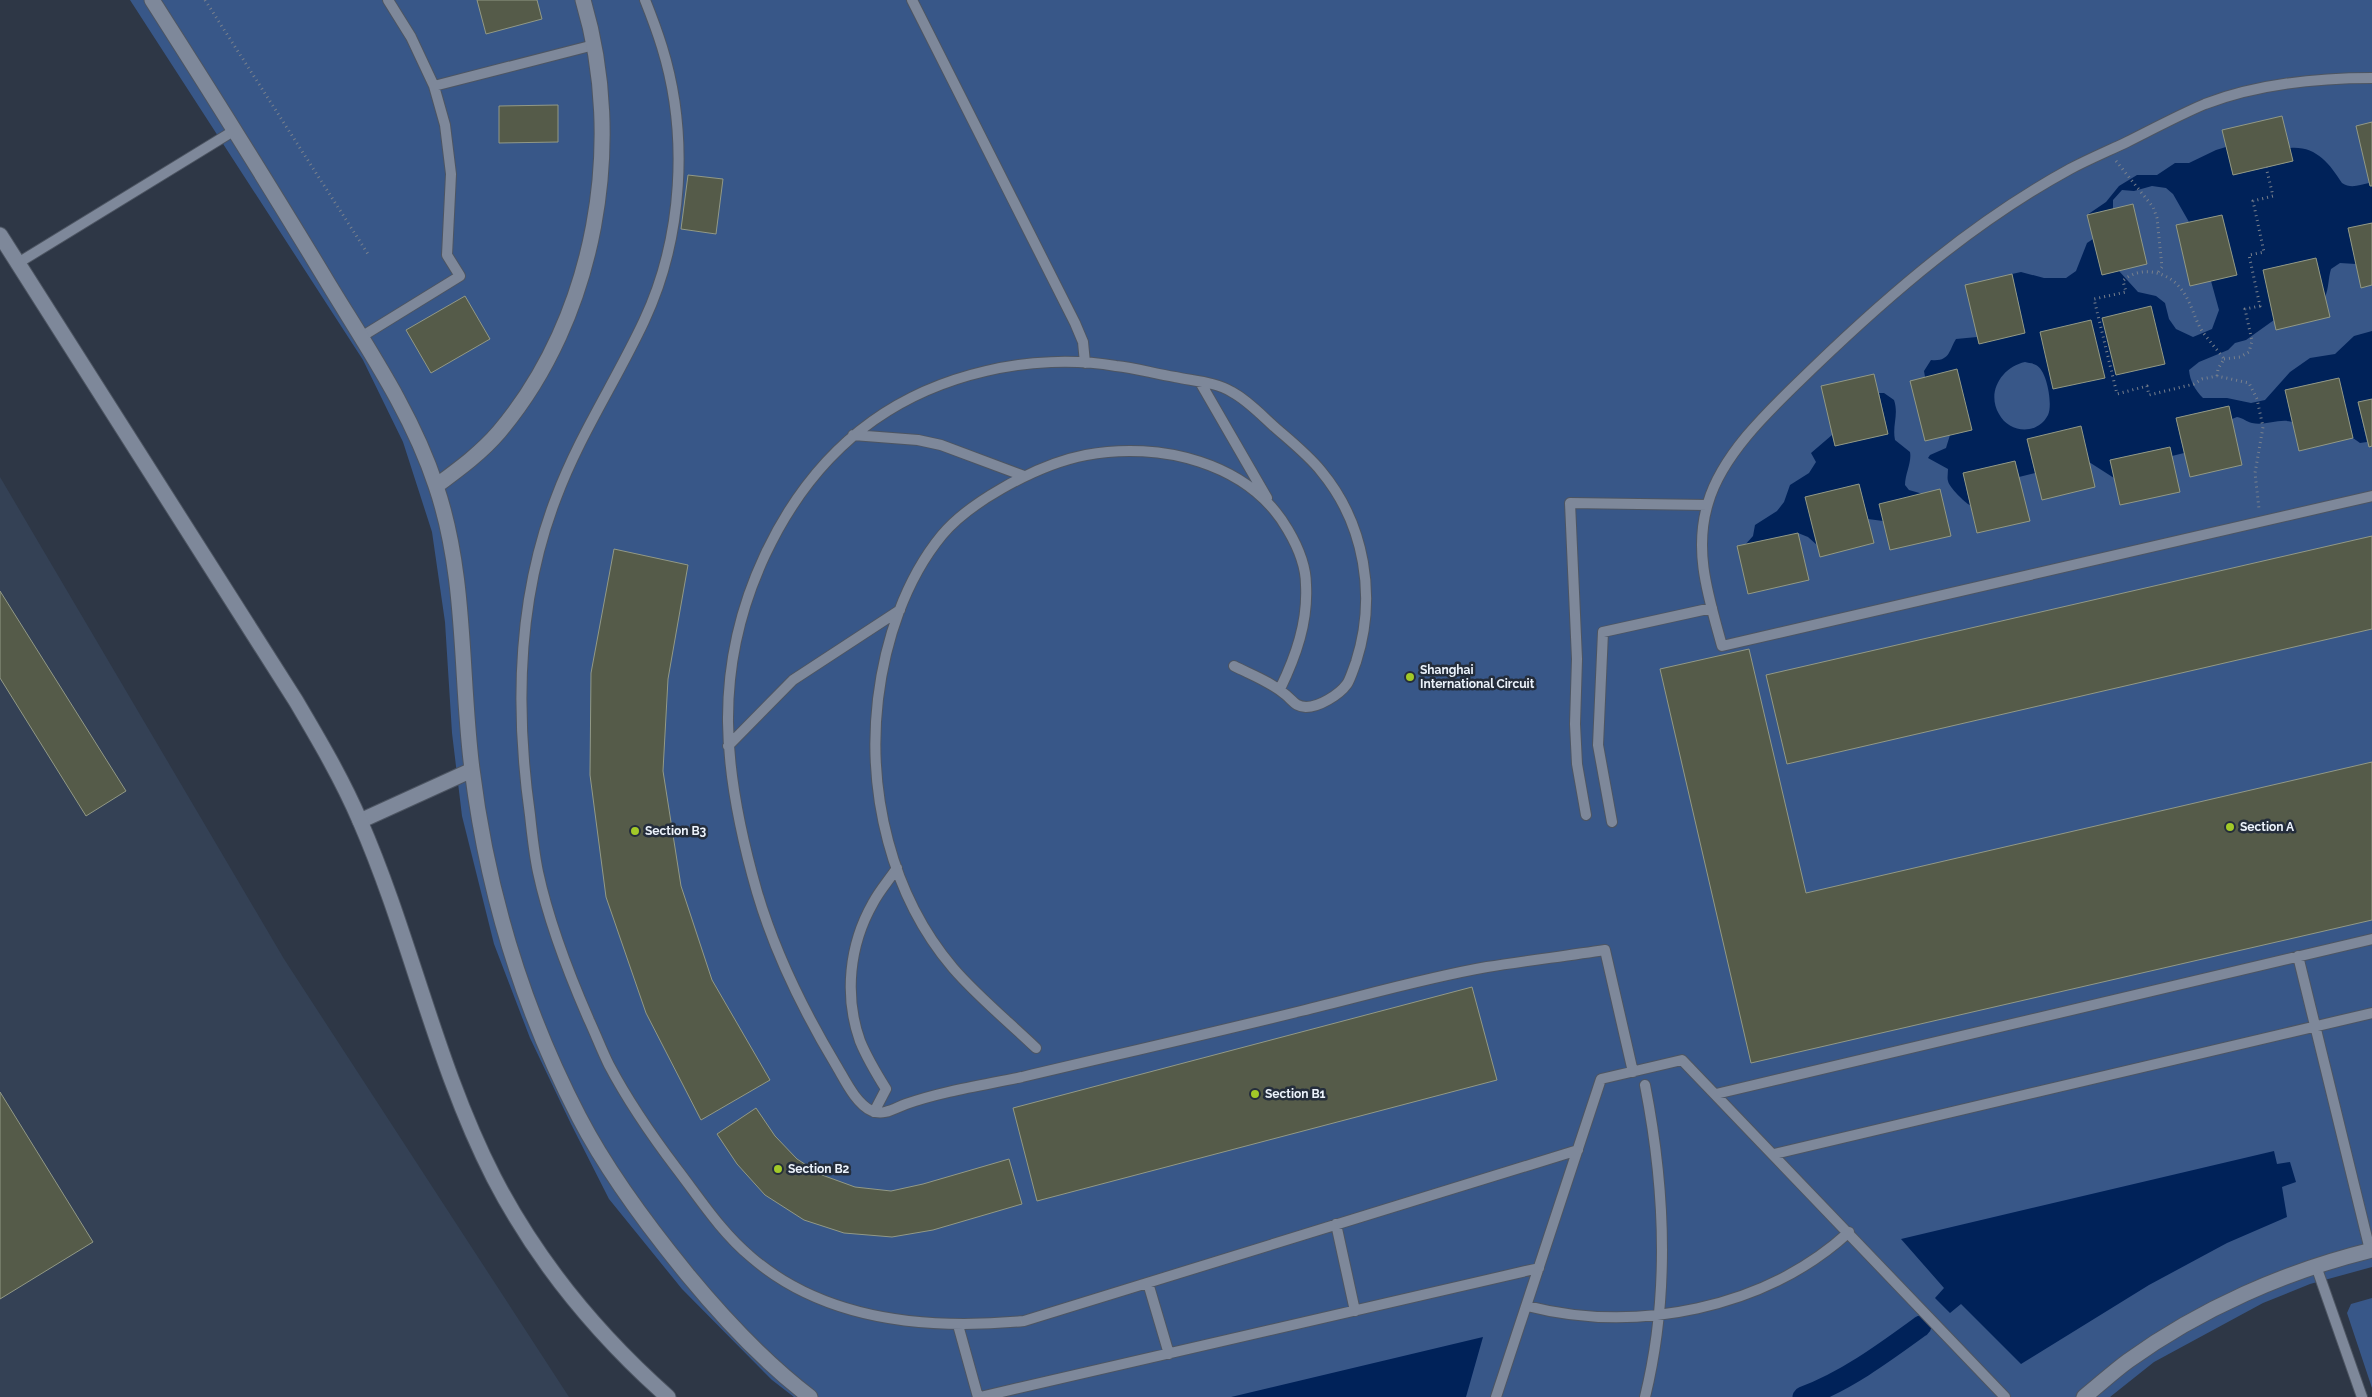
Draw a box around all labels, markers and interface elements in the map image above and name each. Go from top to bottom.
place label: Shanghai International Circuit [1420,663,1535,691]
marker: Shanghai International Circuit [1404,671,1416,683]
place label: Section A [2240,820,2295,834]
marker: Section A [2224,821,2236,833]
place label: Section B3 [645,824,707,838]
marker: Section B3 [629,825,641,837]
place label: Section B1 [1265,1087,1326,1101]
marker: Section B1 [1249,1088,1261,1100]
place label: Section B2 [788,1162,850,1176]
marker: Section B2 [772,1163,784,1175]

